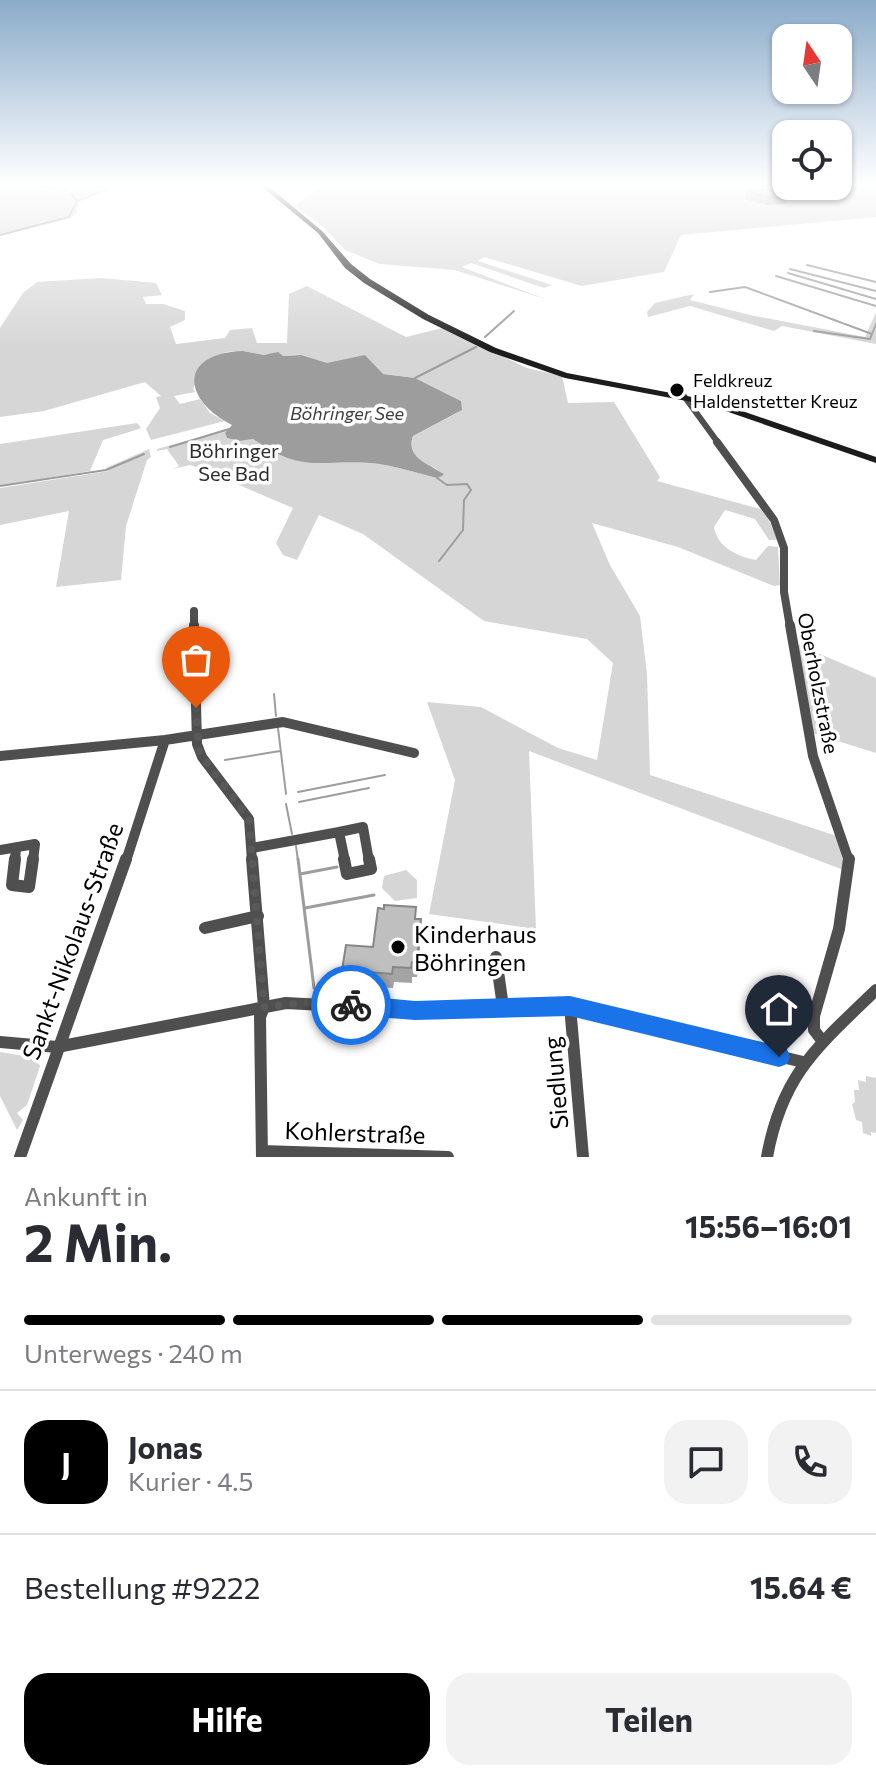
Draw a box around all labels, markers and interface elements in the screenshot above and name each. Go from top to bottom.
north arrow [772,24,852,104]
map controls [772,24,852,200]
button: locate [772,120,852,200]
place label: Feldkreuz Haldenstetter Kreuz [693,369,858,412]
marker: Feldkreuz Haldenstetter Kreuz [668,381,686,399]
water label: Böhringer See [290,402,405,424]
park label: Böhringer See Bad [189,438,279,485]
street label: Oberholzstraße [794,610,844,756]
pin [162,626,230,708]
icon: bag [174,638,218,682]
street label: Sankt-Nikolaus-Straße [16,818,128,1064]
place label: Kinderhaus Böhringen [414,919,537,976]
marker: Kinderhaus Böhringen [389,938,407,956]
courier [311,965,391,1045]
pin [745,975,813,1057]
icon: bike [329,983,373,1027]
icon: home [757,987,801,1031]
street label: Siedlung [537,1035,573,1131]
street label: Kohlerstraße [284,1115,426,1149]
text: Ankunft in [24,1180,148,1211]
text: 15:56–16:01 [685,1207,852,1244]
text: 2 Min. [24,1209,172,1273]
text: Unterwegs · 240 m [24,1337,243,1368]
button: chat [664,1420,748,1504]
button: phone [768,1420,852,1504]
text: Jonas [128,1428,203,1465]
text: J [61,1444,71,1481]
text: Kurier · 4.5 [128,1465,253,1496]
text: Bestellung #9222 [24,1568,260,1605]
text: 15.64 € [750,1568,852,1605]
button: Hilfe [24,1673,430,1765]
button: Teilen [446,1673,852,1765]

